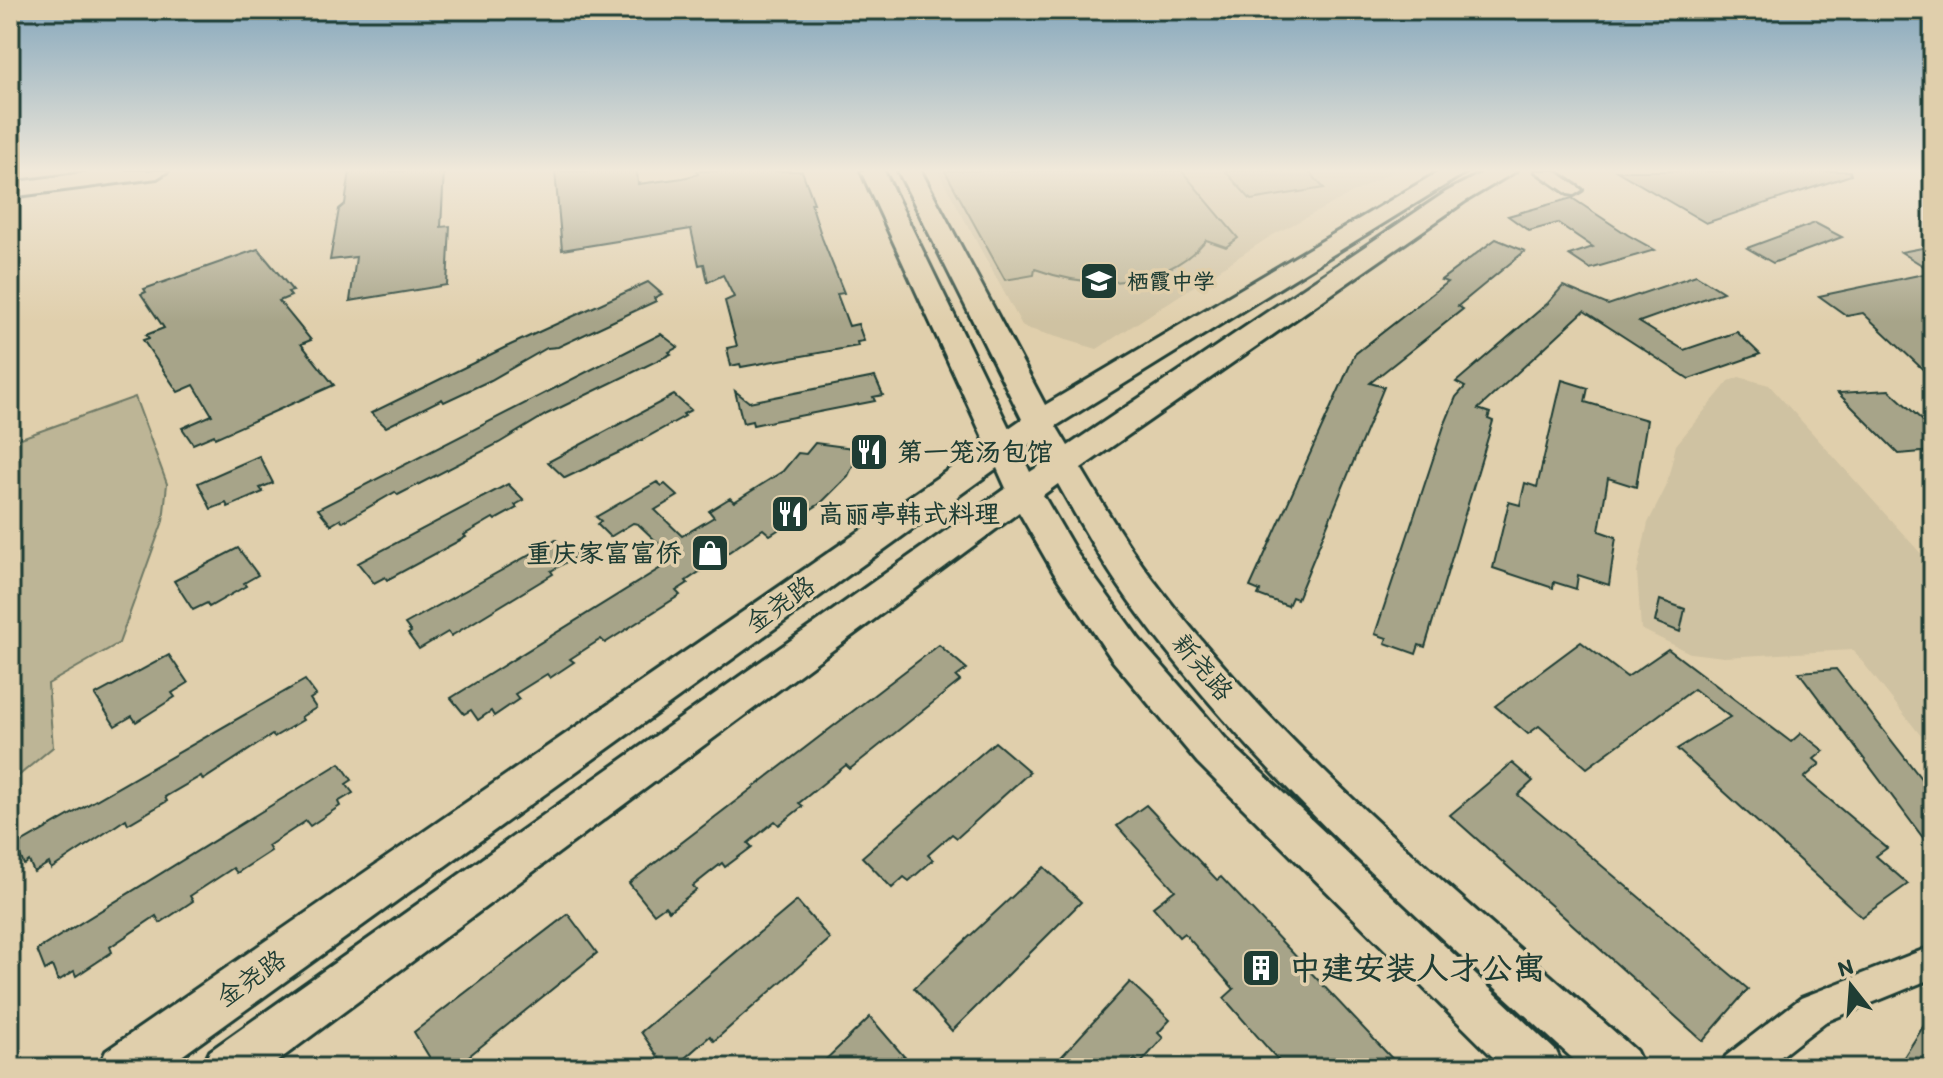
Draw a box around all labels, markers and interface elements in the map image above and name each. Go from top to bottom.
school or university icon: 栖霞中学 [1078,260,1120,302]
place label: 栖霞中学 [1127,268,1215,295]
restaurant icon: 第一笼汤包馆 [848,431,890,473]
place label: 第一笼汤包馆 [897,436,1053,468]
restaurant icon: 高丽亭韩式料理 [769,493,811,535]
place label: 高丽亭韩式料理 [818,498,1000,530]
shop icon: 重庆家富富侨 [689,532,731,574]
place label: 重庆家富富侨 [526,537,682,569]
street label: 金尧路 [739,569,821,639]
street label: 新尧路 [1166,627,1240,707]
street label: 金尧路 [210,943,292,1013]
north arrow [1811,946,1891,1026]
building icon: 中建安装人才公寓 [1240,947,1282,989]
place label: 中建安装人才公寓 [1289,949,1545,987]
text: N [1834,952,1856,982]

